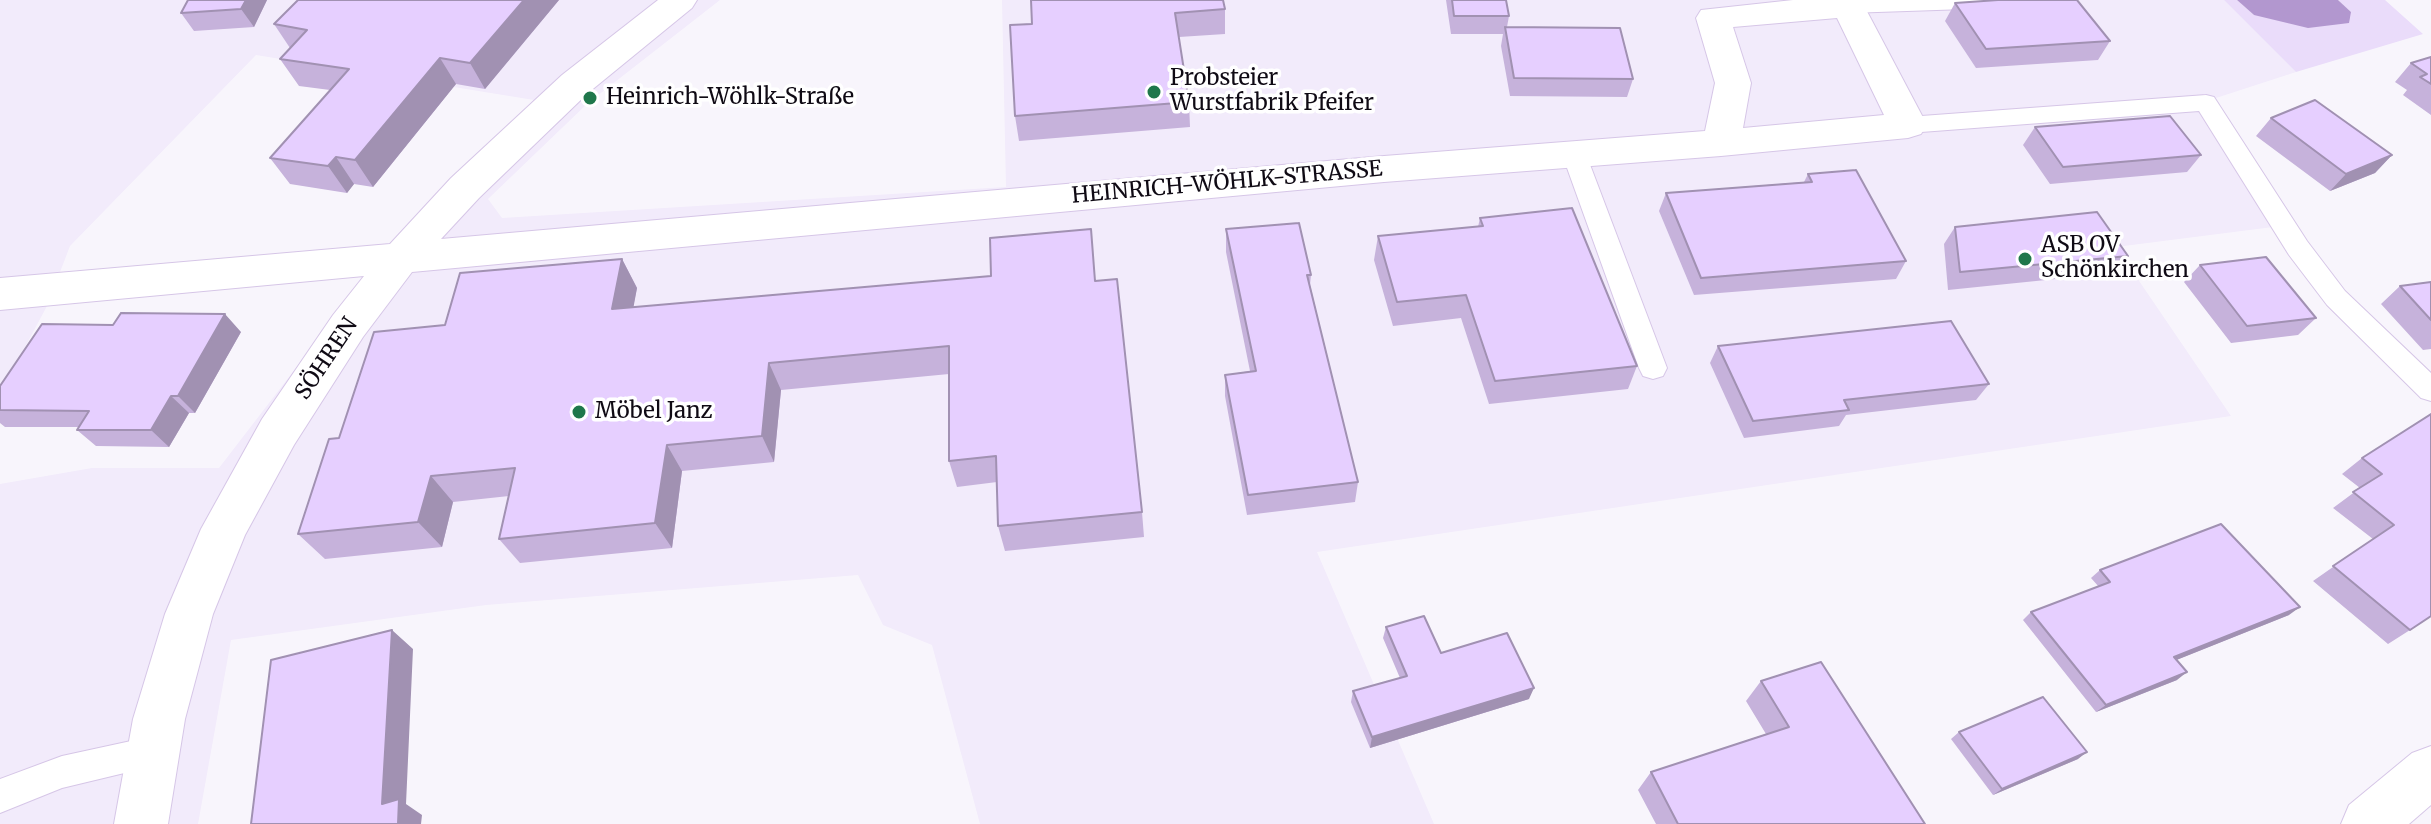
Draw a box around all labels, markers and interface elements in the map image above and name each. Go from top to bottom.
place label: Probsteier Wurstfabrik Pfeifer [1170,66,1374,118]
marker: Probsteier Wurstfabrik Pfeifer [1145,83,1163,101]
place label: Heinrich-Wöhlk-Straße [606,85,854,111]
marker: Heinrich-Wöhlk-Straße [581,89,599,107]
street label: HEINRICH-WÖHLK-STRASSE [1071,156,1383,210]
place label: ASB OV Schönkirchen [2041,233,2189,284]
marker: ASB OV Schönkirchen [2016,250,2034,268]
street label: SÖHREN [290,313,364,405]
place label: Möbel Janz [595,399,713,425]
marker: Möbel Janz [570,403,588,421]

